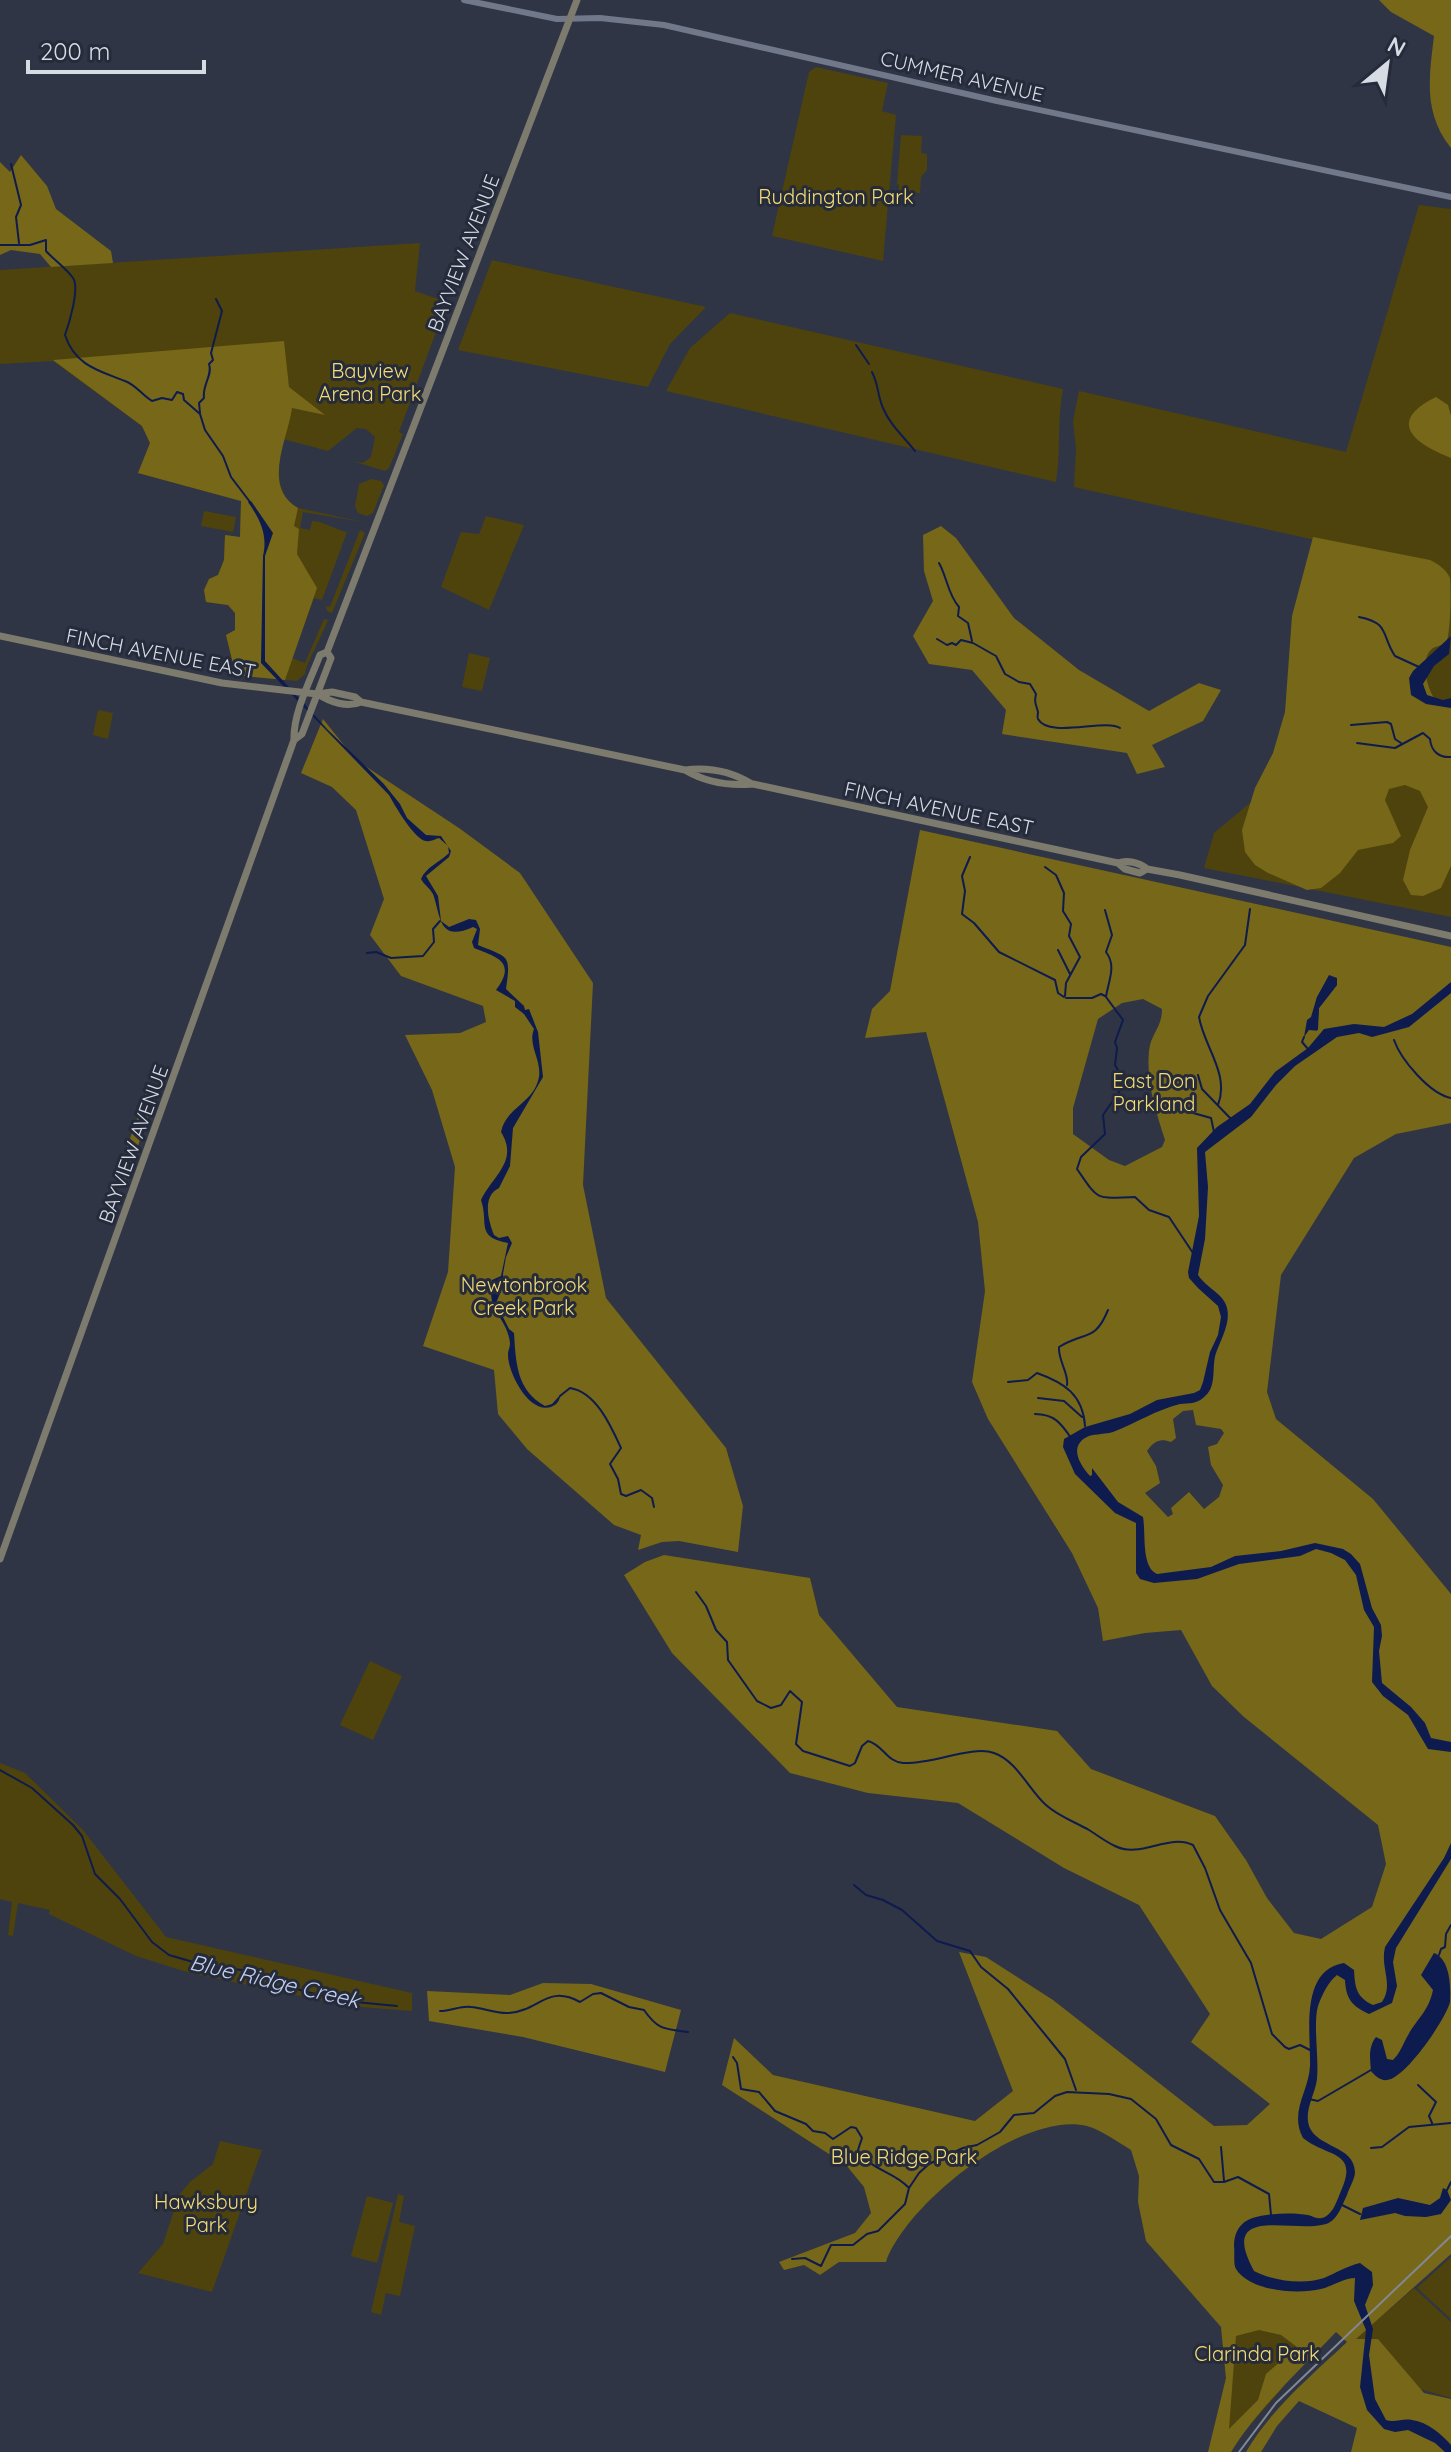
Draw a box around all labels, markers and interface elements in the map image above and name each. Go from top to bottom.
scale bar [28,24,204,74]
north arrow [1347,24,1427,104]
text: N [1383,30,1411,63]
text: 200 m [40,36,110,66]
street label: CUMMER AVENUE [878,45,1046,107]
street label: BAYVIEW AVENUE [421,171,505,335]
park label: Ruddington Park [758,184,914,209]
park label: Bayview Arena Park [319,358,421,406]
street label: FINCH AVENUE EAST [64,622,258,684]
street label: FINCH AVENUE EAST [842,776,1036,840]
street label: BAYVIEW AVENUE [93,1061,173,1227]
park label: East Don Parkland [1112,1068,1196,1116]
park label: Newtonbrook Creek Park [461,1272,587,1320]
water label: Blue Ridge Creek [187,1948,365,2015]
park label: Blue Ridge Park [831,2144,977,2169]
park label: Hawksbury Park [154,2189,258,2237]
park label: Clarinda Park [1194,2341,1320,2366]

